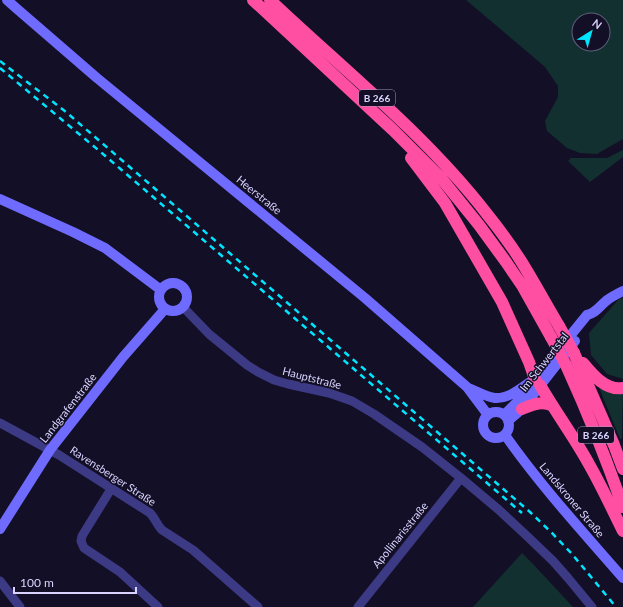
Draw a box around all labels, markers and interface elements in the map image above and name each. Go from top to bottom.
north arrow [571,12,611,52]
text: N [590,16,605,31]
road number: B 266 [359,90,395,106]
street label: Heerstraße [234,173,285,217]
street label: Im Schwertstal [517,330,571,394]
street label: Hauptstraße [281,364,343,391]
street label: Landgrafenstraße [37,370,99,445]
road number: B 266 [578,427,614,443]
street label: Ravensberger Straße [68,443,159,508]
street label: Landskroner Straße [537,460,608,540]
street label: Apollinarisstraße [369,499,430,570]
scale bar [14,569,136,595]
text: 100 m [20,575,54,590]

